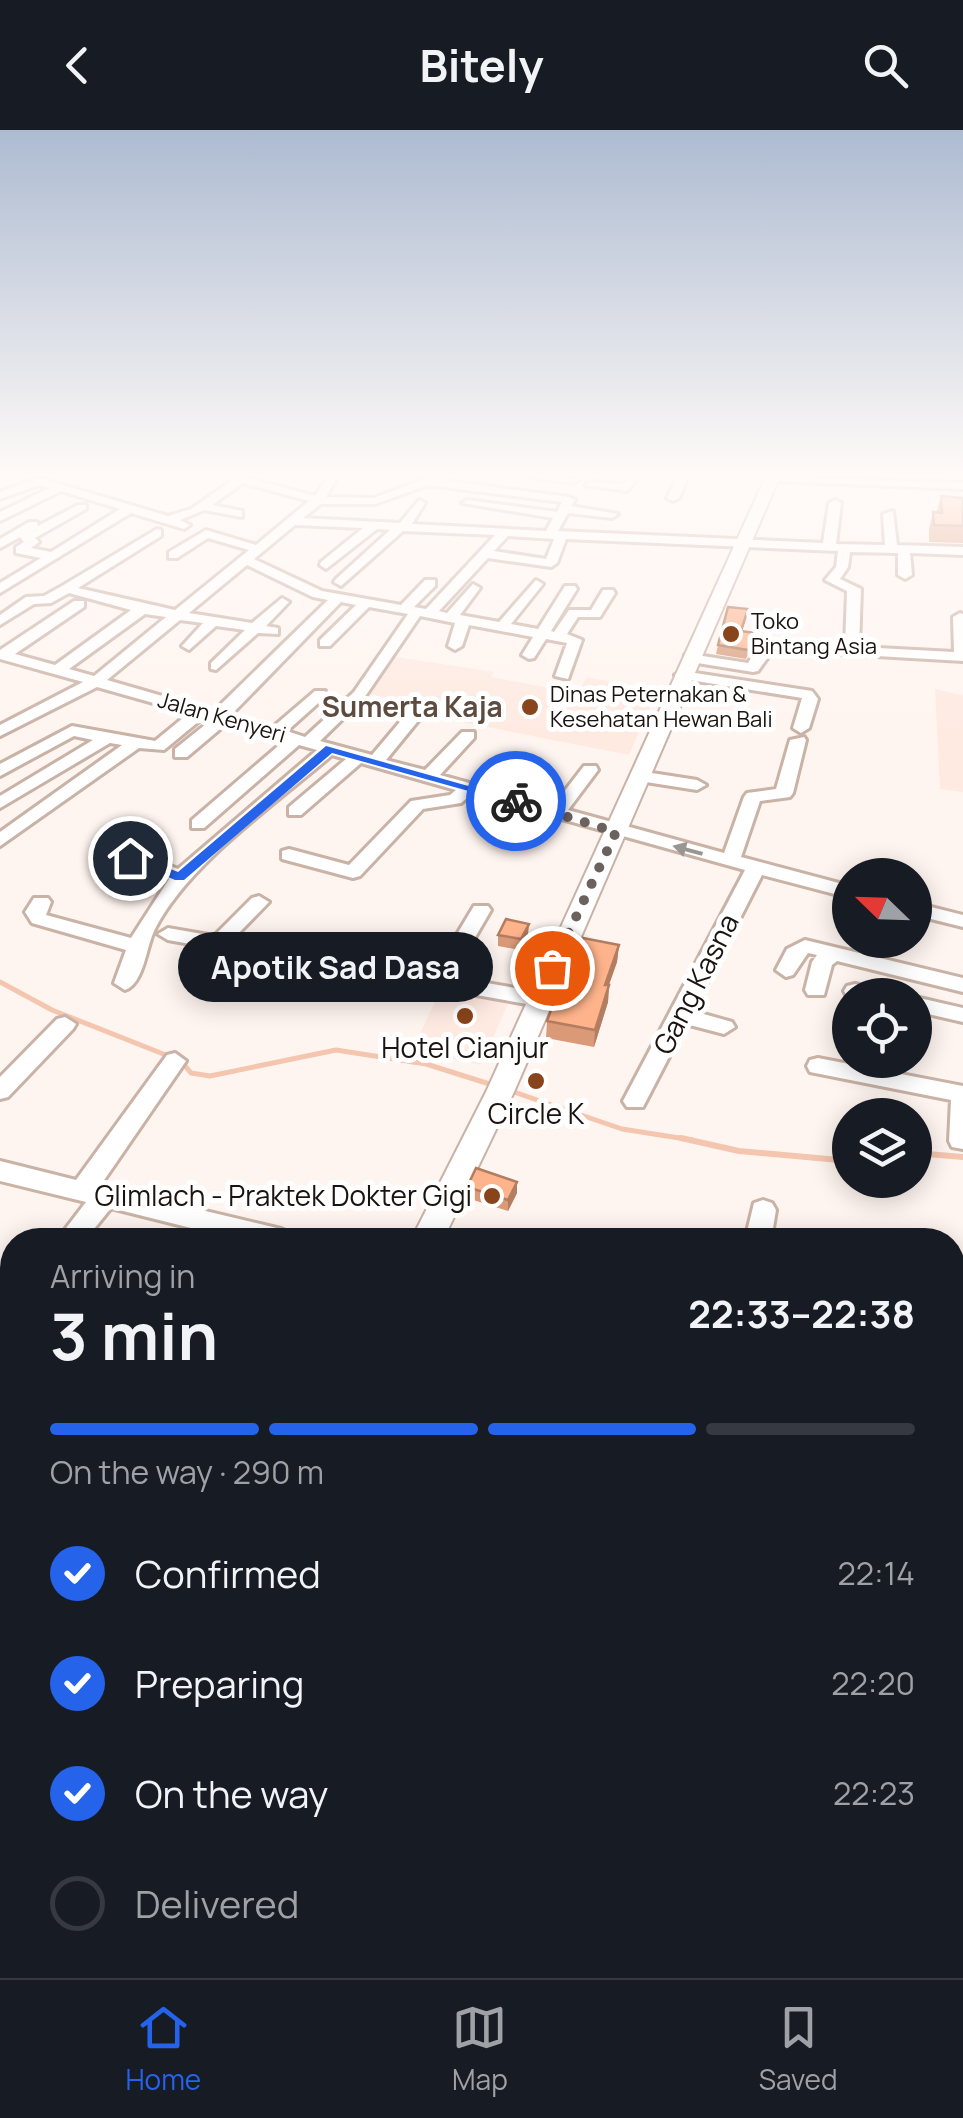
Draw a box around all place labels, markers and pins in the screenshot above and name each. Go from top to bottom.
place label: Toko Bintang Asia [751,606,877,661]
marker: Toko Bintang Asia [720,623,742,645]
place label: Dinas Peternakan & Kesehatan Hewan Bali [550,679,773,734]
marker: Dinas Peternakan & Kesehatan Hewan Bali [519,696,541,718]
pin [88,816,173,901]
pin [510,926,595,1011]
callout: Apotik Sad Dasa [177,933,492,1003]
marker: Hotel Cianjur [454,1005,476,1027]
place label: Hotel Cianjur [381,1028,549,1066]
marker: Circle K [525,1070,547,1092]
place label: Circle K [488,1094,585,1132]
place label: Glimlach - Praktek Dokter Gigi [95,1176,472,1214]
marker: Glimlach - Praktek Dokter Gigi [481,1185,503,1207]

